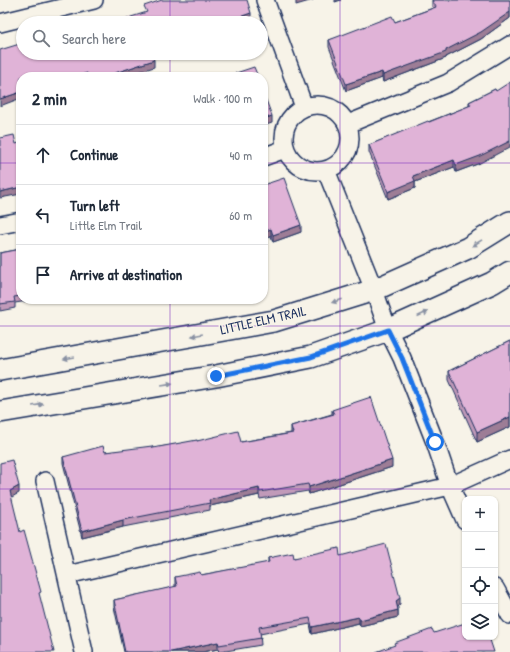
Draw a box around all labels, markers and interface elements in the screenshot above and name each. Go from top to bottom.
search box [16,16,268,60]
icon: search [30,27,52,49]
text: Search here [62,28,126,49]
text: 2 min [32,87,67,110]
text: Walk · 100 m [193,89,252,107]
icon: ahead [32,144,54,166]
text: Continue [70,144,118,165]
text: 40 m [229,146,252,164]
text: Turn left [70,195,120,216]
icon: left [32,204,54,226]
text: 60 m [229,206,252,224]
text: Little Elm Trail [70,216,142,234]
one-way arrow [471,239,483,246]
icon: arrive [32,264,54,286]
text: Arrive at destination [70,264,182,285]
one-way arrow [330,298,342,304]
street label: LITTLE ELM TRAIL [218,300,308,339]
one-way arrow [418,311,429,317]
one-way arrow [191,332,203,338]
one-way arrow [63,355,75,361]
route end [207,367,225,385]
one-way arrow [161,381,173,387]
one-way arrow [32,402,45,408]
route start [426,433,444,451]
map controls [462,496,498,640]
button: + [462,496,498,532]
button: − [462,532,498,568]
button: locate [462,568,498,604]
button: layers [462,604,498,640]

